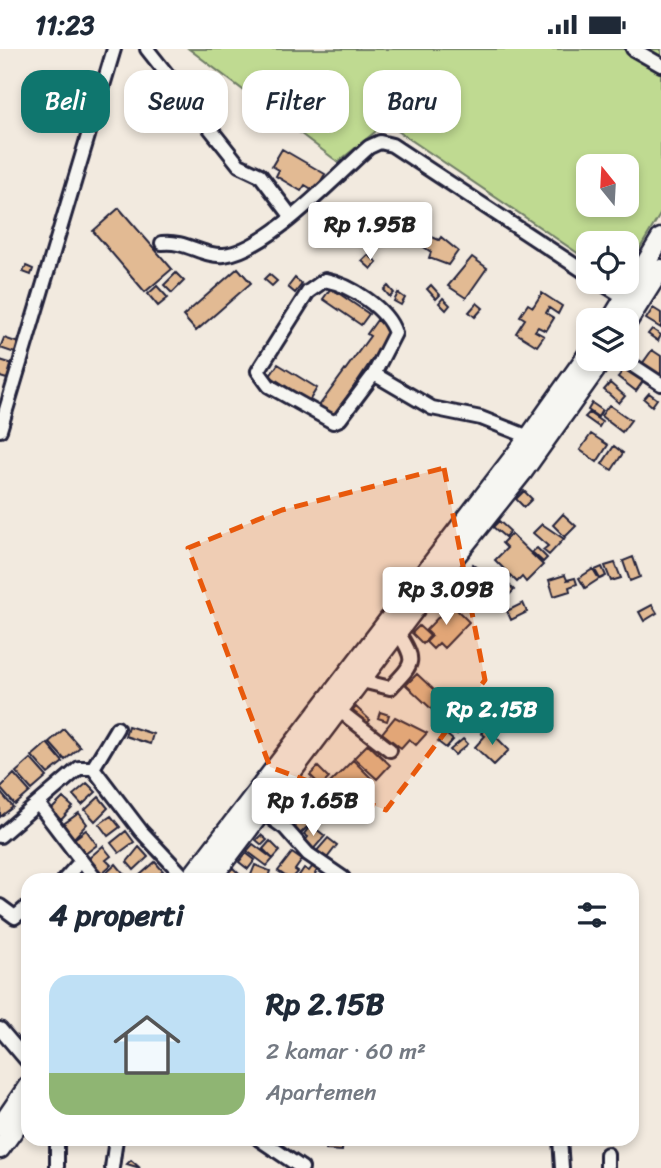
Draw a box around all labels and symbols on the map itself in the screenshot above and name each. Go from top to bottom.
north arrow [576,154,639,217]
pin: Rp 1.95B [298,203,442,262]
pin: Rp 3.09B [374,567,518,627]
pin: Rp 2.15B [420,687,564,747]
pin: Rp 1.65B [241,779,385,838]

